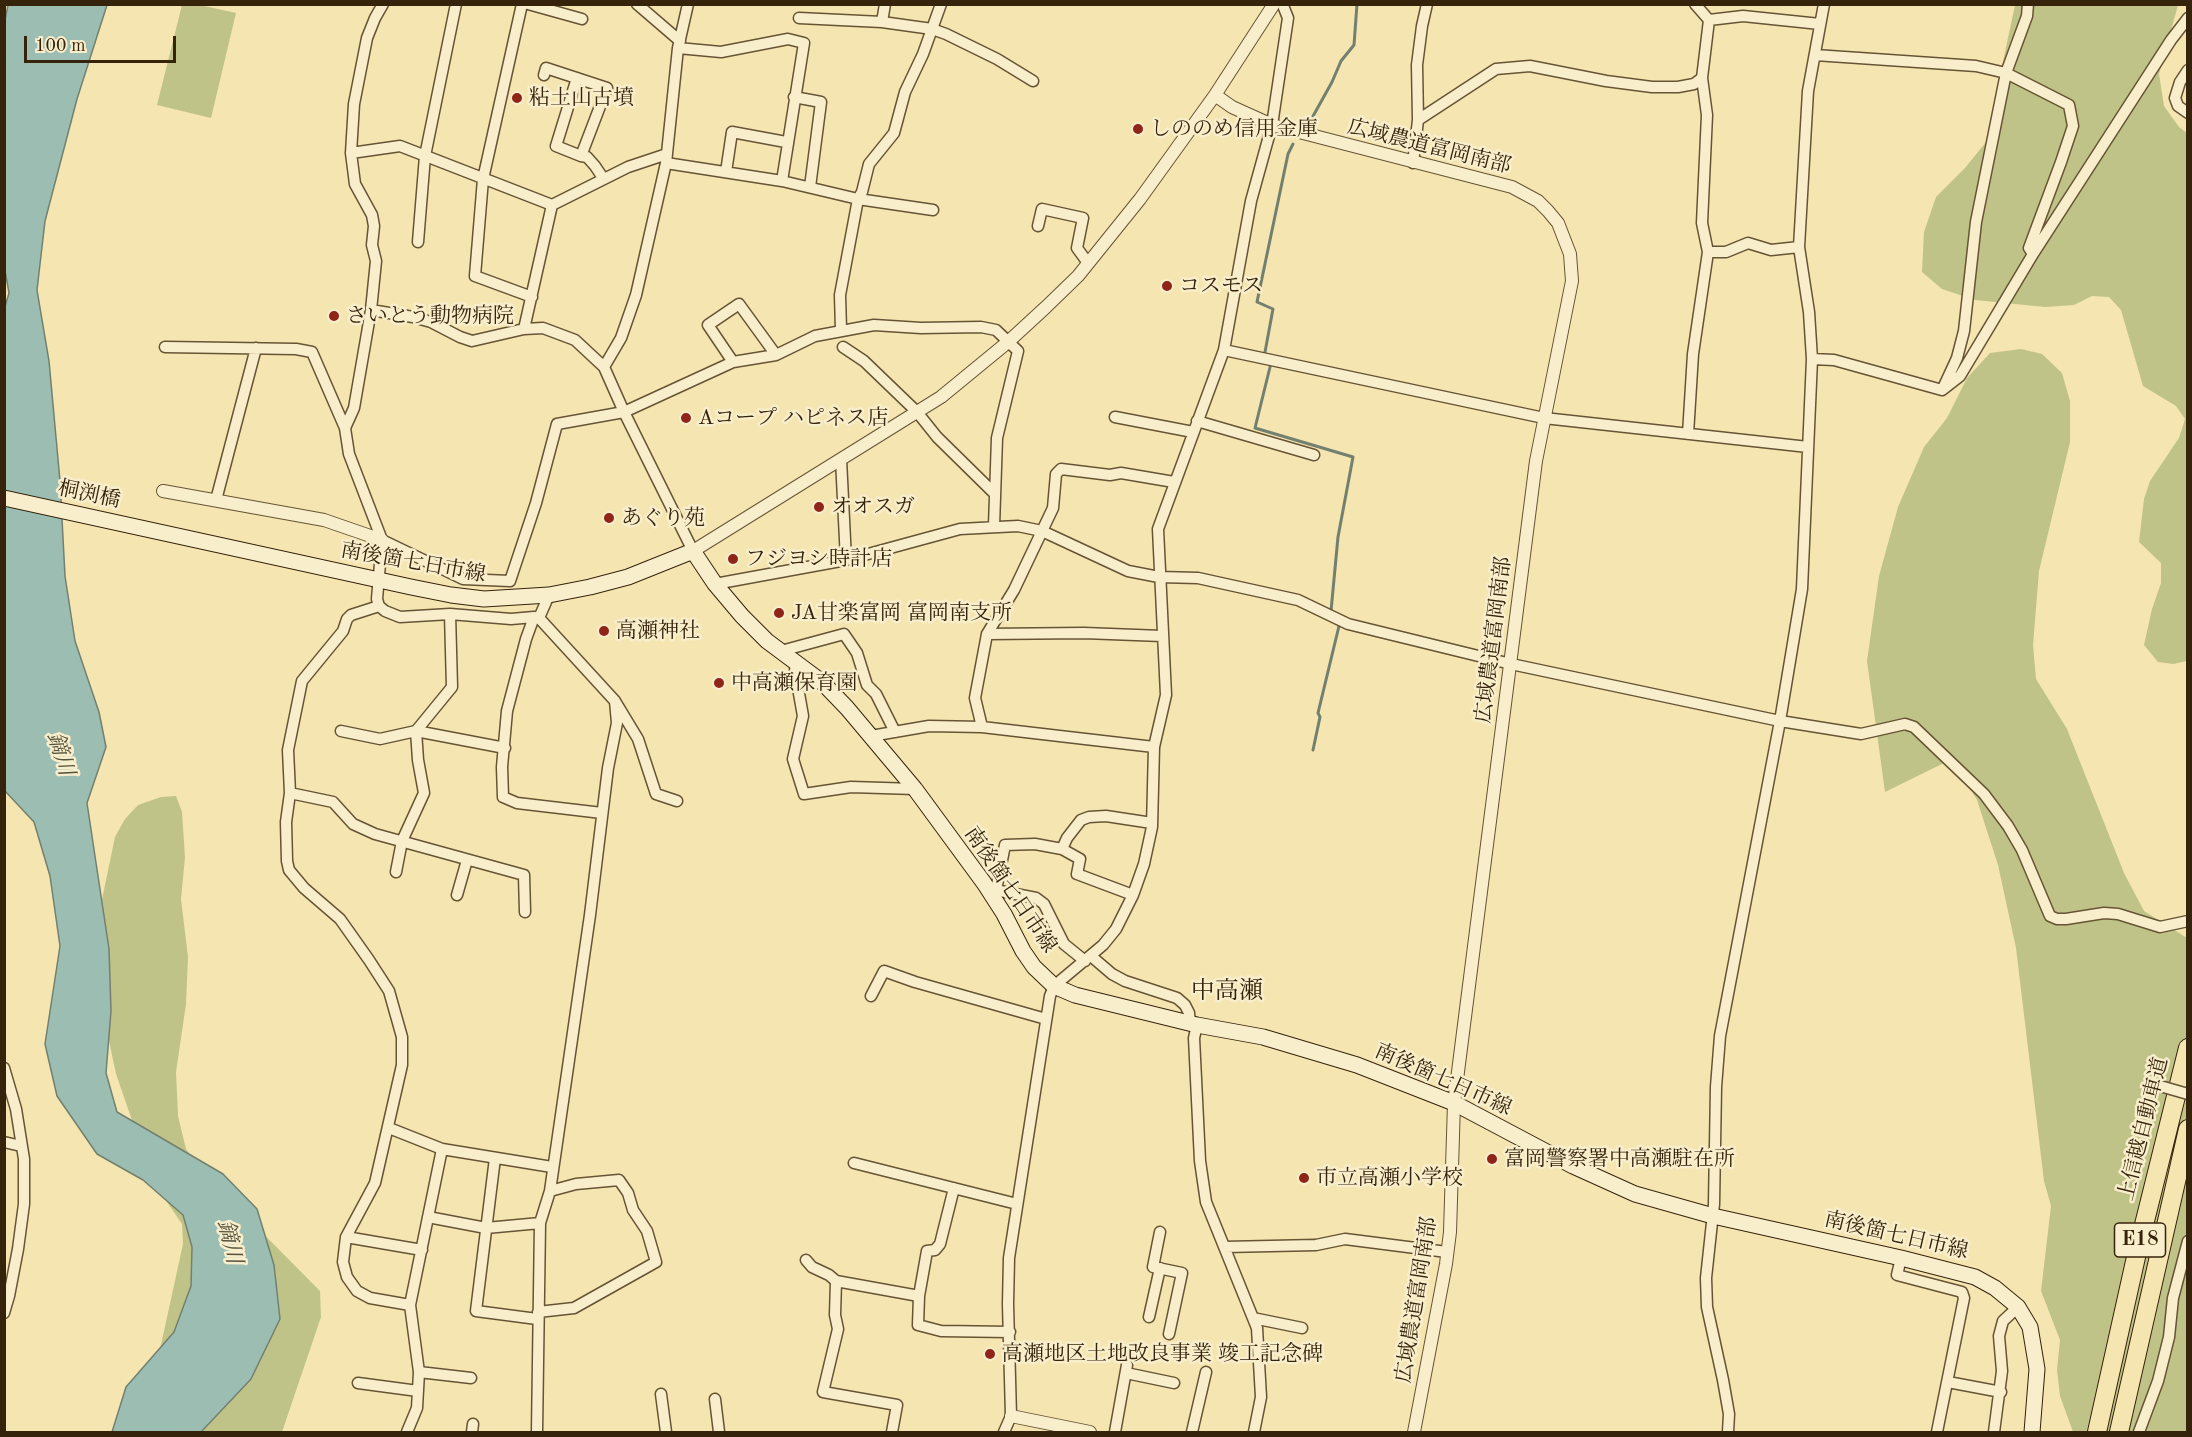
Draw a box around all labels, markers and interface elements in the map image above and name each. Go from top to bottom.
scale bar [27,24,178,62]
text: 100 m [35,37,86,55]
place label: 粘土山古墳 [529,85,634,111]
marker: 粘土山古墳 [510,91,524,105]
street label: 広域農道富岡南部 [1344,114,1514,180]
place label: しののめ信用金庫 [1150,116,1318,142]
marker: しののめ信用金庫 [1131,122,1145,136]
place label: コスモス [1179,273,1263,299]
marker: コスモス [1160,279,1174,293]
place label: さいとう動物病院 [346,303,514,329]
marker: さいとう動物病院 [327,309,341,323]
place label: Aコープ ハピネス店 [698,405,888,431]
marker: Aコープ ハピネス店 [679,411,693,425]
street label: 桐渕橋 [56,476,122,514]
place label: オオスガ [831,494,915,520]
marker: オオスガ [812,500,826,514]
place label: あぐり苑 [621,505,705,531]
marker: あぐり苑 [602,511,616,525]
street label: 南後箇七日市線 [338,538,488,588]
place label: フジヨシ時計店 [745,546,892,572]
marker: フジヨシ時計店 [726,552,740,566]
street label: 広域農道富岡南部 [1471,555,1517,725]
place label: JA甘楽富岡 富岡南支所 [791,600,1012,626]
marker: JA甘楽富岡 富岡南支所 [772,606,786,620]
place label: 高瀬神社 [616,618,700,644]
marker: 高瀬神社 [597,624,611,638]
place label: 中高瀬保育園 [731,670,857,696]
marker: 中高瀬保育園 [712,676,726,690]
water label: 鏑川 [41,729,79,779]
street label: 南後箇七日市線 [958,822,1062,958]
district label: 中高瀬 [1191,978,1263,1006]
street label: 南後箇七日市線 [1371,1039,1515,1121]
street label: 上信越自動車道 [2114,1055,2174,1203]
place label: 富岡警察署中高瀬駐在所 [1504,1146,1735,1172]
marker: 富岡警察署中高瀬駐在所 [1485,1152,1499,1166]
place label: 市立高瀬小学校 [1316,1165,1463,1191]
marker: 市立高瀬小学校 [1297,1171,1311,1185]
street label: 南後箇七日市線 [1822,1207,1970,1265]
street label: 広域農道富岡南部 [1391,1215,1443,1385]
water label: 鏑川 [211,1218,247,1266]
road number: E18 [2114,1223,2166,1257]
place label: 高瀬地区土地改良事業 竣工記念碑 [1002,1341,1323,1367]
marker: 高瀬地区土地改良事業 竣工記念碑 [983,1347,997,1361]

